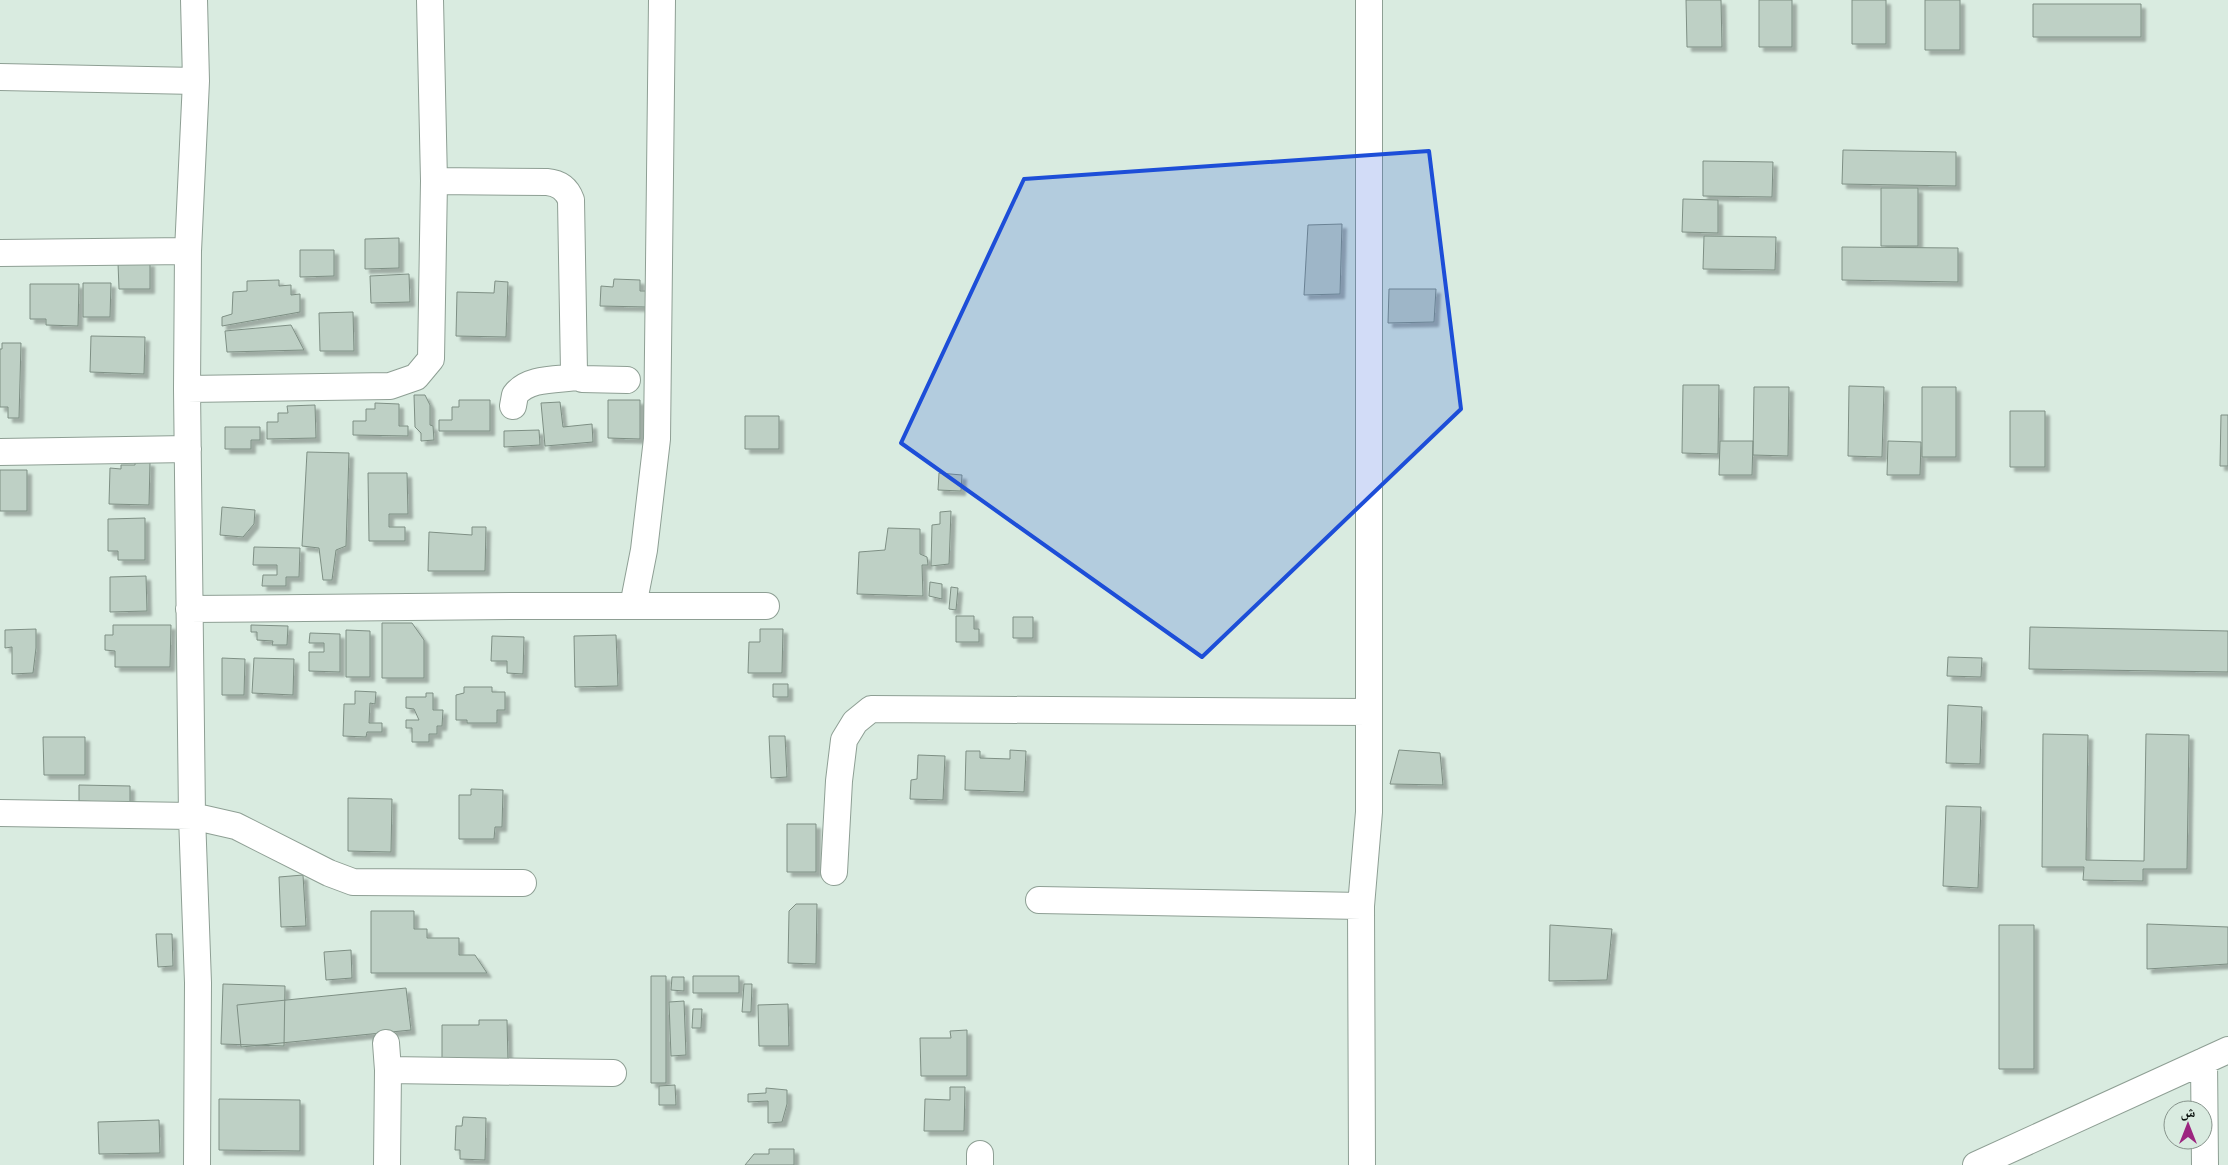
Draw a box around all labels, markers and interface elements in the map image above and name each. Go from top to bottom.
north arrow [2163,1100,2213,1150]
text: ش [2181,1103,2196,1121]

